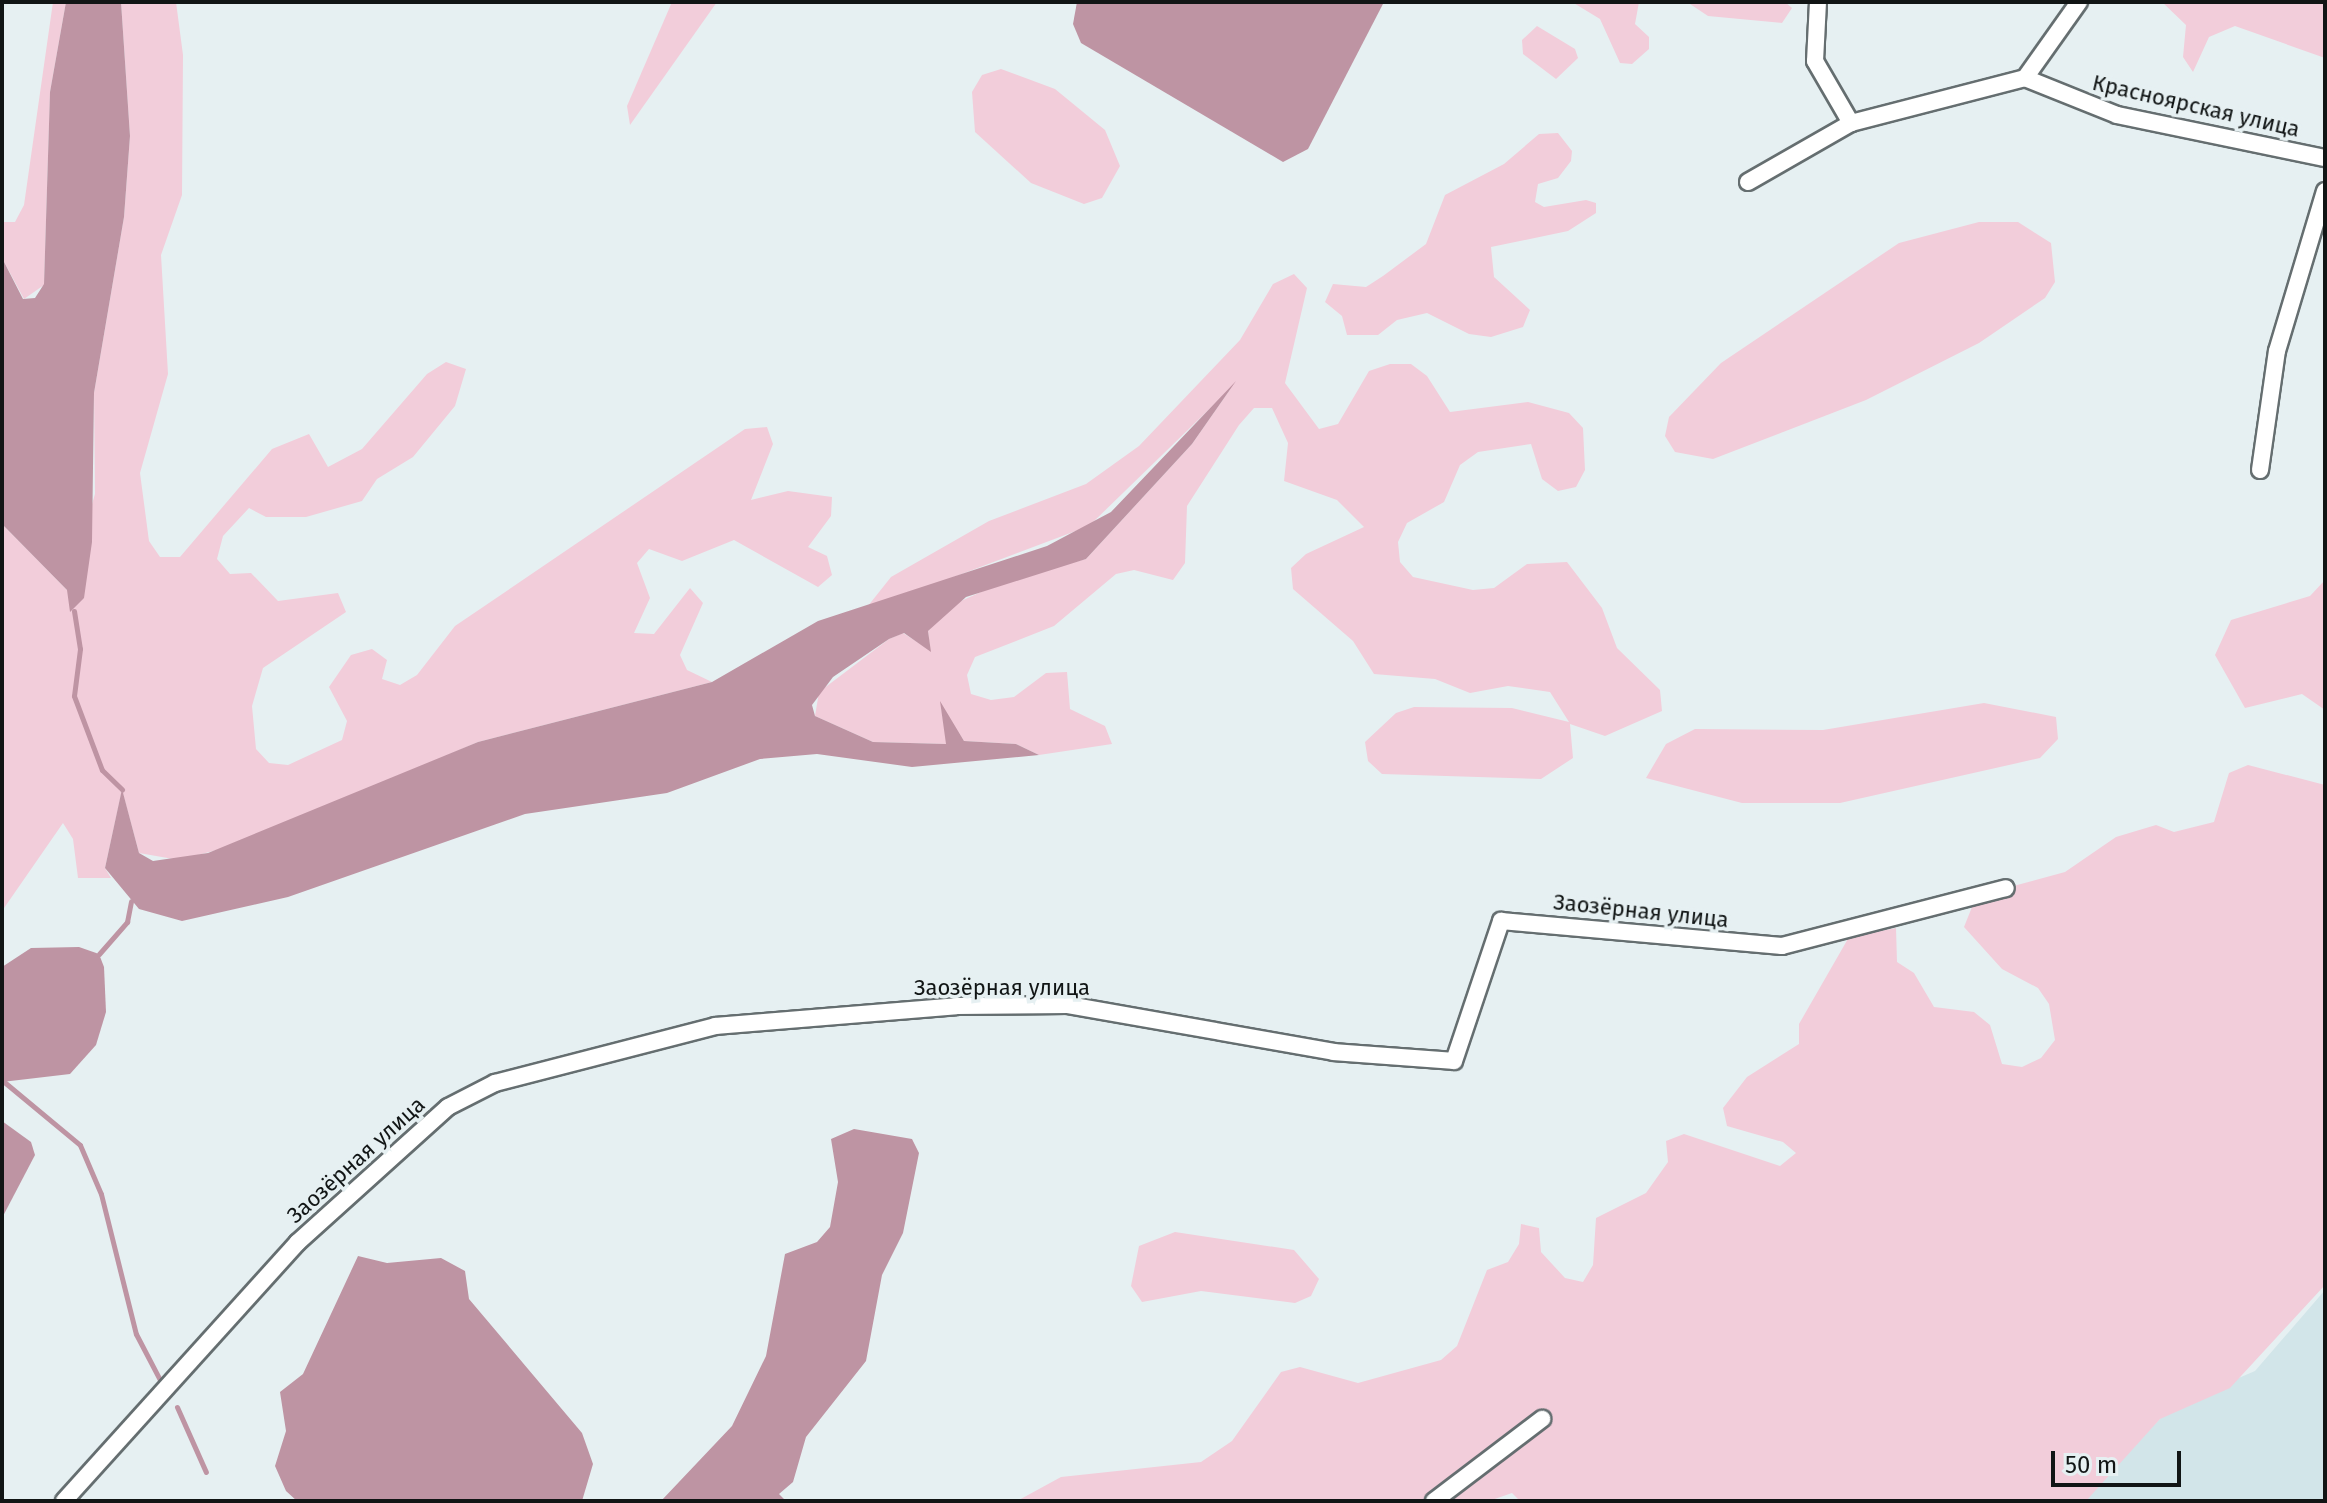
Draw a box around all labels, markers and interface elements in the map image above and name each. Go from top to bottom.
street label: Красноярская улица [2090,69,2302,143]
street label: Заозёрная улица [1552,889,1730,933]
street label: Заозёрная улица [914,975,1090,1001]
street label: Заозёрная улица [282,1091,430,1229]
scale bar [2055,1435,2185,1485]
text: 50 m [2065,1451,2117,1479]

